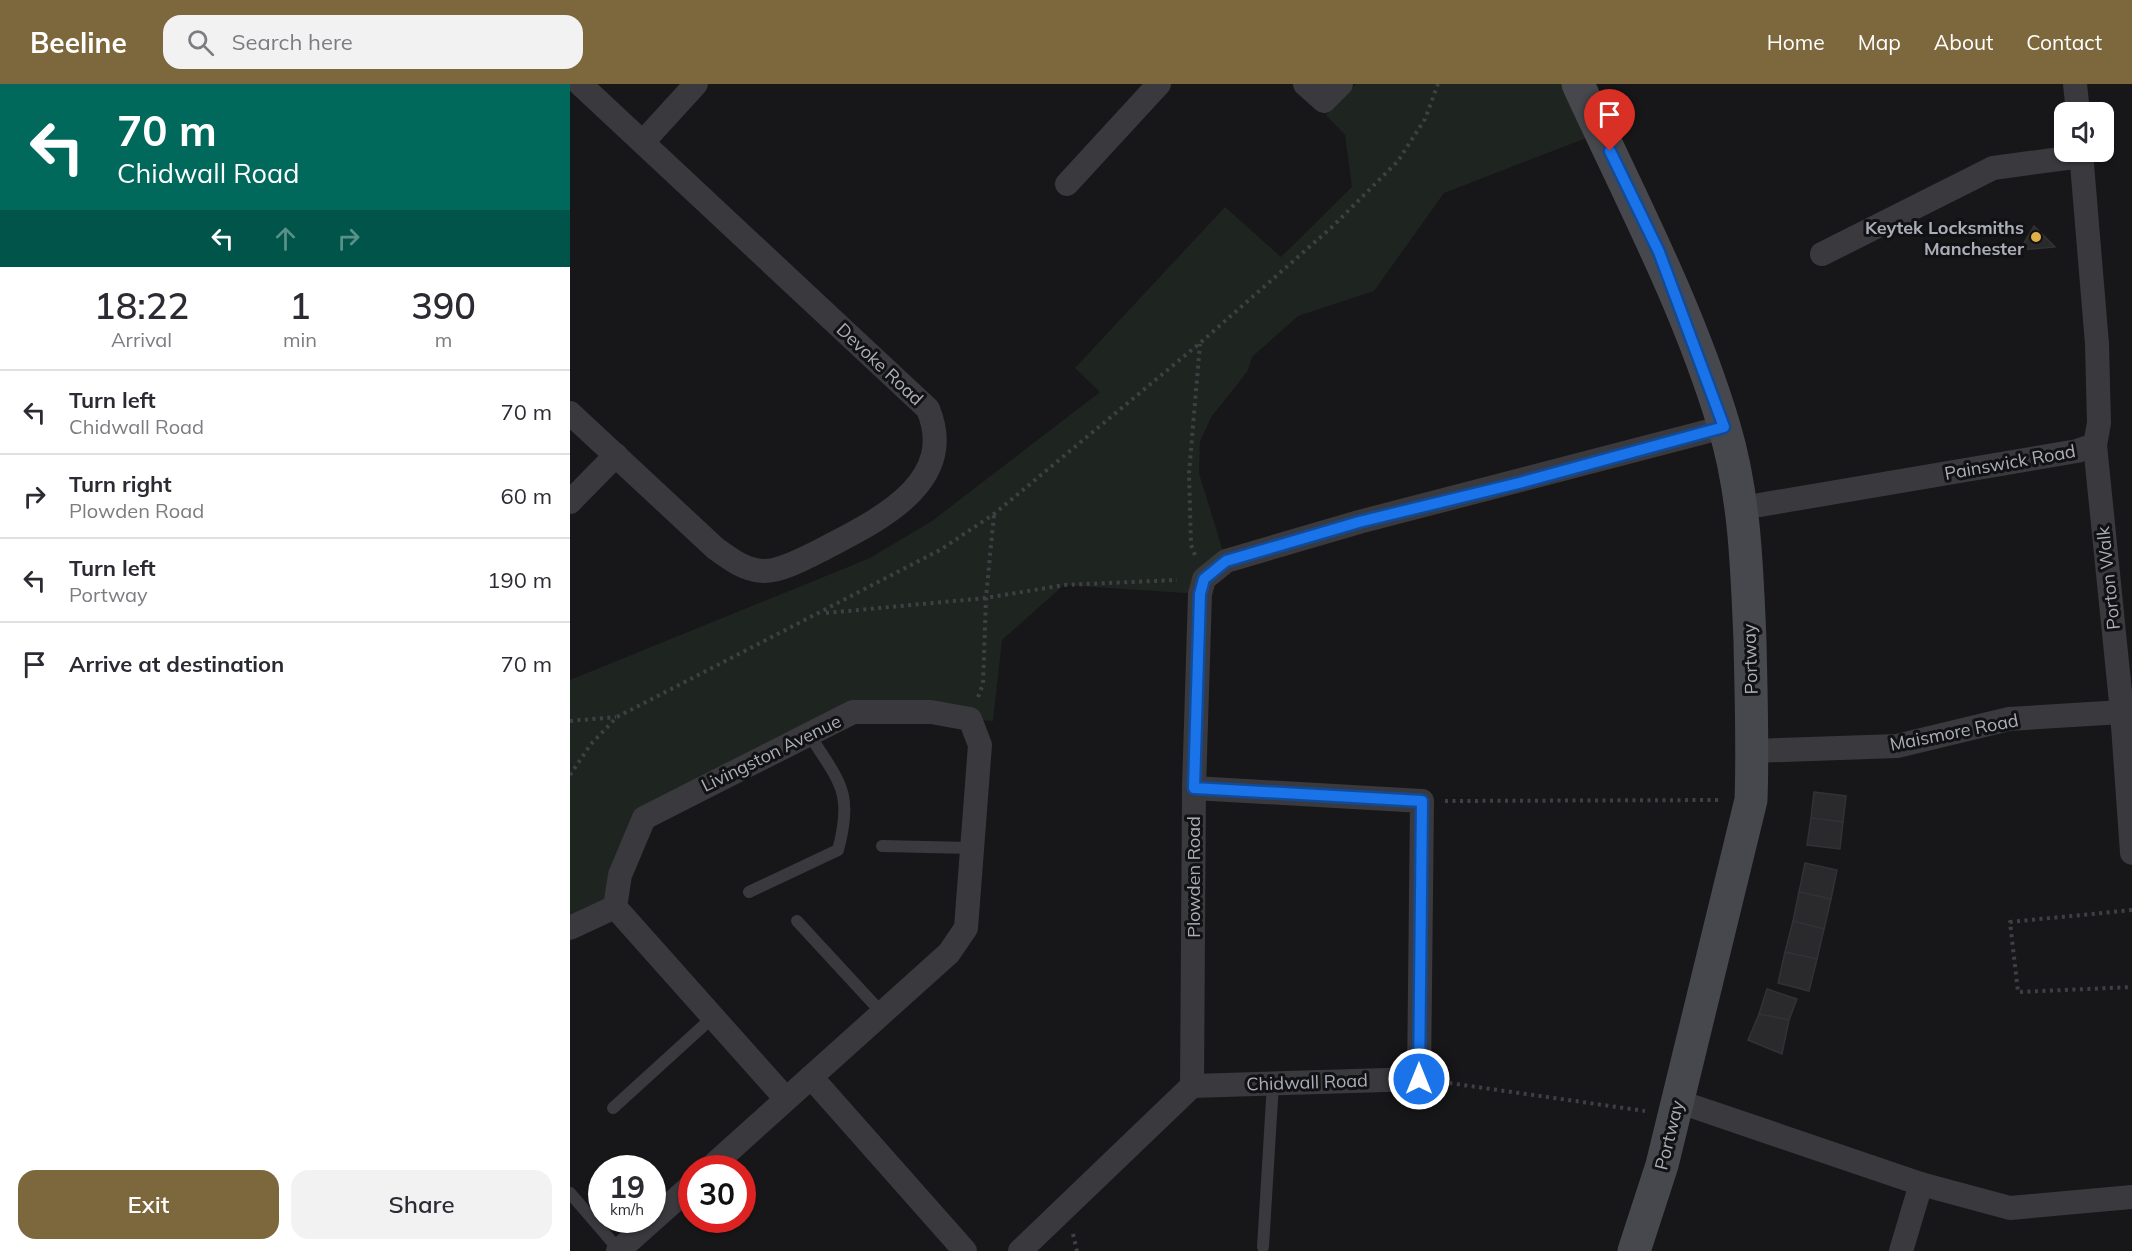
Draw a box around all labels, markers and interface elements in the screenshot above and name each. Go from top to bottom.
search box [163,15,583,69]
text: Beeline [30,25,127,60]
icon: search [184,26,217,59]
text: Search here [232,28,353,56]
text: Home [1767,29,1825,55]
text: Map [1858,29,1901,55]
text: About [1934,29,1993,55]
text: Contact [2026,29,2102,55]
pin [1584,89,1635,151]
icon: arrive [1593,98,1626,131]
map controls [2054,102,2114,162]
button: sound [2054,102,2114,162]
text: 70 m [117,104,217,157]
icon: left [18,108,96,186]
text: Chidwall Road [117,156,299,190]
place label: Keytek Locksmiths Manchester [1865,216,2025,260]
icon: left [206,222,239,255]
icon: ahead [269,222,302,255]
icon: right [332,222,365,255]
marker: Keytek Locksmiths Manchester [2029,230,2043,244]
text: 18:22 [94,283,189,328]
text: 1 [289,283,311,328]
text: 390 [411,283,476,328]
street label: Devoke Road [832,318,928,410]
text: Arrival [111,327,172,352]
text: min [283,327,317,352]
text: m [435,327,452,352]
text: Turn left [69,386,156,414]
icon: left [18,396,51,429]
text: 70 m [501,398,552,426]
text: Chidwall Road [69,414,204,439]
street label: Painswick Road [1943,439,2077,485]
text: Turn right [69,470,172,498]
icon: right [18,480,51,513]
text: 60 m [501,482,552,510]
text: Plowden Road [69,498,204,523]
street label: Porton Walk [2091,525,2125,631]
text: Turn left [69,554,156,582]
icon: left [18,564,51,597]
text: 190 m [487,566,552,594]
text: Portway [69,582,148,607]
street label: Portway [1737,623,1763,695]
icon: arrive [18,648,51,681]
text: Arrive at destination [69,650,284,678]
text: 70 m [501,650,552,678]
street label: Maismore Road [1888,708,2020,756]
street label: Livingston Avenue [697,709,845,797]
street label: Plowden Road [1182,816,1205,938]
position arrow [1387,1047,1451,1111]
street label: Chidwall Road [1246,1068,1368,1096]
street label: Portway [1649,1097,1689,1172]
speed limit sign: 30 [678,1155,756,1233]
text: 19 [609,1168,645,1206]
button: Exit [18,1170,279,1239]
button: Share [291,1170,552,1239]
text: km/h [610,1200,644,1219]

